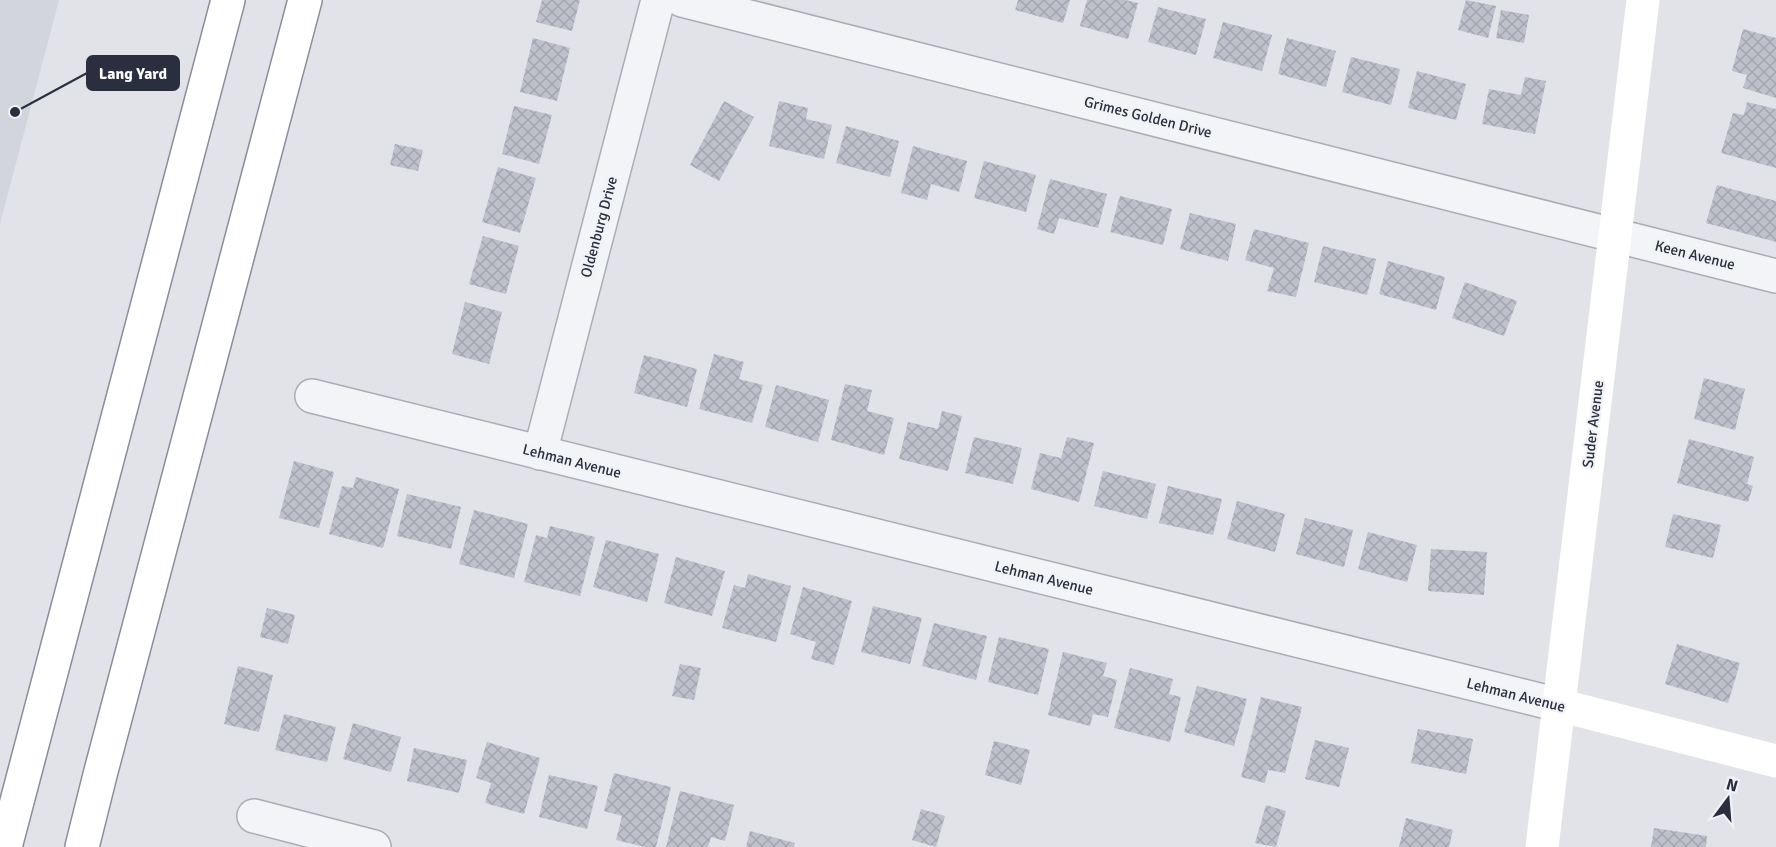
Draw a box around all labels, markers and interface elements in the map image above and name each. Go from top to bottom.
callout: Lang Yard [87,56,179,90]
text: Lang Yard [99,64,168,84]
street label: Grimes Golden Drive [1082,92,1214,142]
street label: Oldenburg Drive [577,174,621,280]
street label: Keen Avenue [1653,236,1737,274]
street label: Suder Avenue [1579,379,1607,469]
street label: Lehman Avenue [521,440,623,482]
street label: Lehman Avenue [993,557,1095,599]
street label: Lehman Avenue [1465,674,1567,716]
north arrow [1698,769,1758,829]
text: N [1724,774,1740,797]

